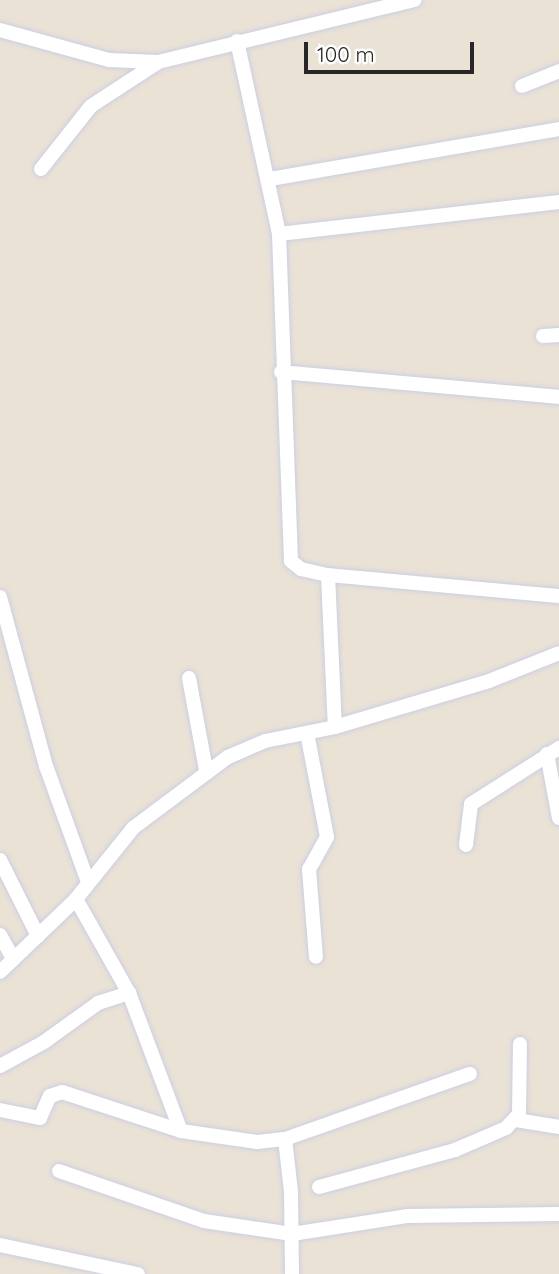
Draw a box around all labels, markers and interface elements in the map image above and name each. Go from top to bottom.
scale bar [307,28,477,72]
text: 100 m [317,41,375,67]

